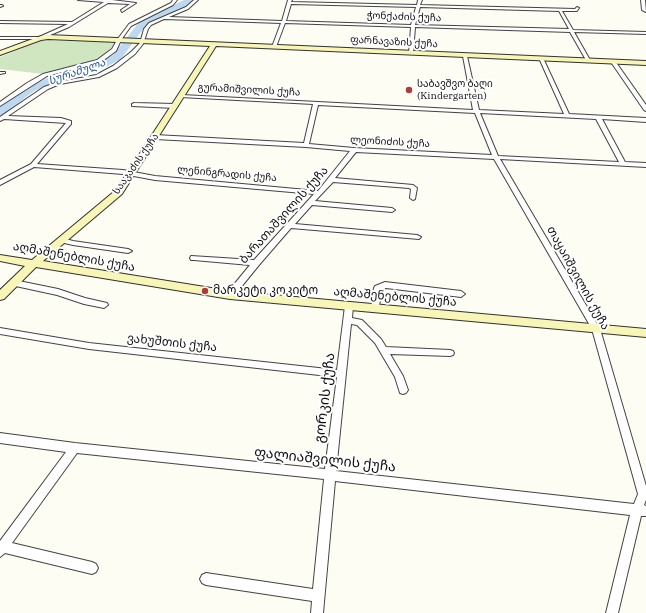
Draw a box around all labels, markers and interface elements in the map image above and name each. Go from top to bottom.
street label: ჭონქაძის ქუჩა [367,10,441,24]
street label: ფარნავაზის ქუჩა [350,34,438,50]
water label: სურამულა [47,56,107,88]
place label: საბავშვო ბაღი (Kindergarten) [417,78,493,102]
street label: გურამიშვილის ქუჩა [197,81,301,99]
marker: საბავშვო ბაღი (Kindergarten) [404,85,414,95]
street label: სააკაძის ქუჩა [111,131,161,197]
street label: ლეონიძის ქუჩა [350,134,430,150]
street label: ბარათაშვილის ქუჩა [236,163,332,267]
street label: ლენინგრადის ქუჩა [177,164,277,184]
street label: თაყაიშვილის ქუჩა [543,224,613,332]
street label: აღმაშენებლის ქუჩა [12,239,136,275]
place label: მარკეტი კოკიტო [213,284,318,298]
street label: აღმაშენებლის ქუჩა [333,284,457,310]
marker: მარკეტი კოკიტო [200,286,210,296]
street label: ვახუშთის ქუჩა [126,331,218,355]
street label: გორკის ქუჩა [311,352,339,444]
street label: ფალიაშვილის ქუჩა [253,444,397,476]

